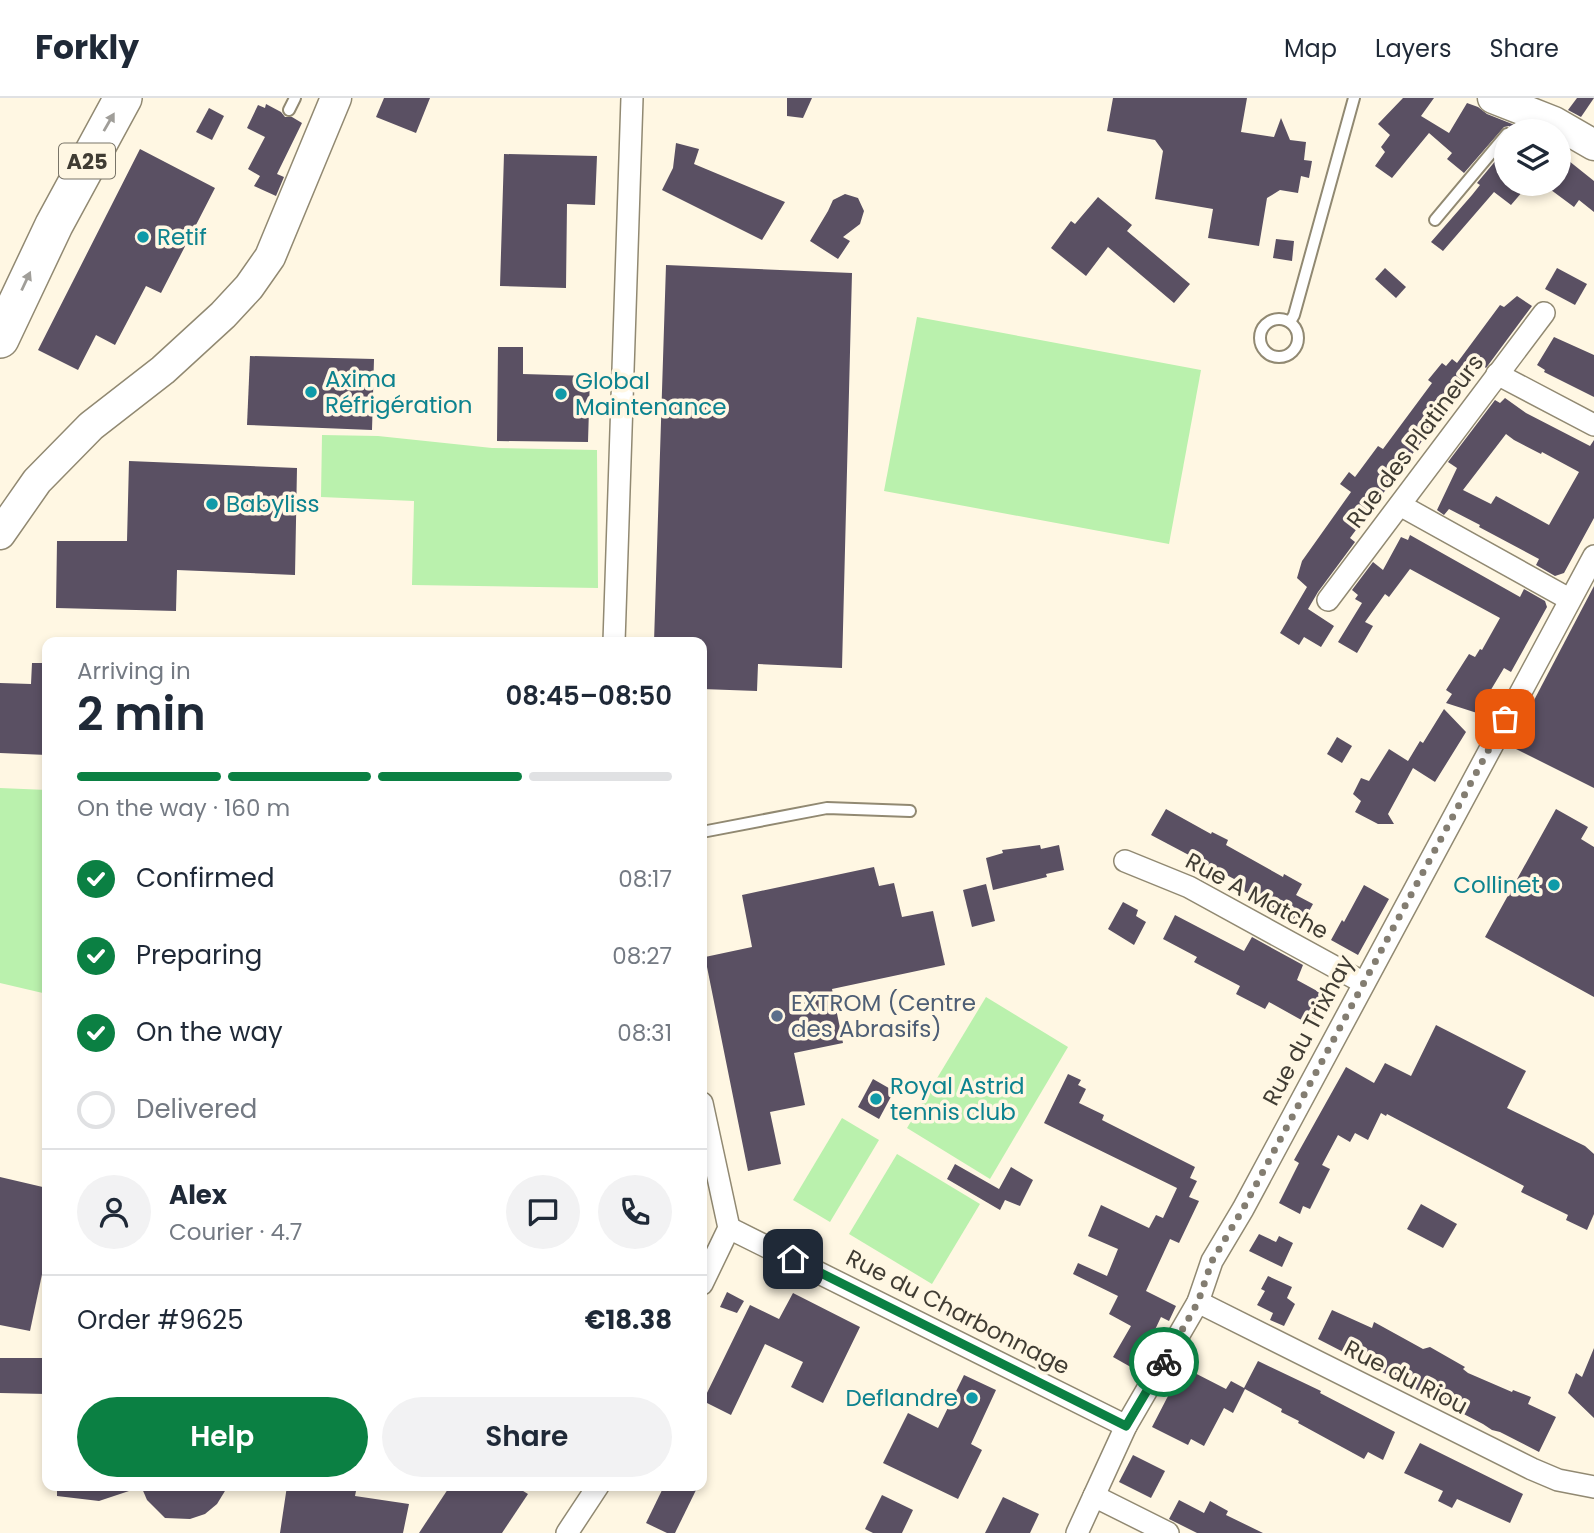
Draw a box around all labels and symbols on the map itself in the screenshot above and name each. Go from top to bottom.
one-way arrow [103,112,115,131]
road number: A25 [59,144,115,178]
place label: Retif [157,221,207,253]
marker: Retif [135,229,151,245]
one-way arrow [20,271,32,291]
street label: Rue des Platineurs [1339,348,1491,534]
place label: Axima Réfrigération [325,363,472,421]
place label: Global Maintenance [575,365,727,423]
marker: Axima Réfrigération [303,384,319,400]
marker: Global Maintenance [553,386,569,402]
place label: Babyliss [226,488,319,520]
marker: Babyliss [204,496,220,512]
pin [1475,689,1535,749]
street label: Rue A Matche [1180,845,1334,947]
place label: Collinet [1453,869,1540,901]
marker: Collinet [1546,877,1562,893]
street label: Rue du Trixhay [1255,949,1361,1111]
place label: EXTROM (Centre des Abrasifs) [791,987,976,1045]
marker: EXTROM (Centre des Abrasifs) [769,1008,785,1024]
place label: Royal Astrid tennis club [890,1070,1025,1128]
marker: Royal Astrid tennis club [868,1091,884,1107]
pin [763,1229,823,1289]
street label: Rue du Charbonnage [841,1242,1075,1382]
courier [1129,1327,1199,1397]
street label: Rue du Riou [1339,1332,1473,1422]
place label: Deflandre [846,1382,958,1414]
marker: Deflandre [964,1390,980,1406]

